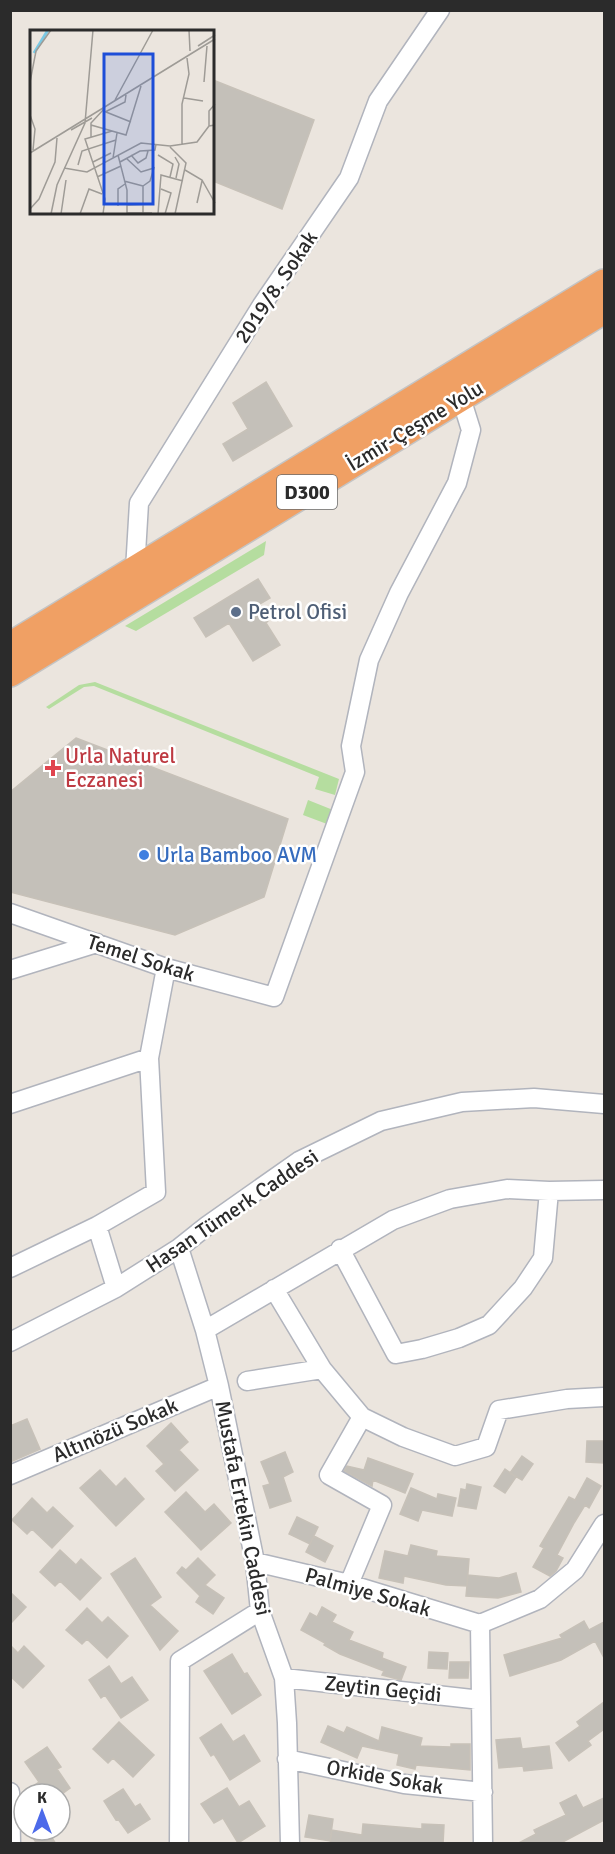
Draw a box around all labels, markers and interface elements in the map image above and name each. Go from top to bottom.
inset map [30,30,214,214]
street label: 2019/8. Sokak [229,225,323,348]
street label: İzmir-Çeşme Yolu [342,375,488,477]
road number: D300 [277,475,337,509]
place label: Petrol Ofisi [248,599,347,625]
marker: Petrol Ofisi [229,605,243,619]
place label: Urla Naturel Eczanesi [65,743,176,793]
marker: Urla Naturel Eczanesi [46,761,60,775]
place label: Urla Bamboo AVM [156,842,317,868]
marker: Urla Bamboo AVM [137,848,151,862]
street label: Temel Sokak [84,928,198,988]
street label: Hasan Tümerk Caddesi [141,1144,323,1278]
street label: Altınözü Sokak [48,1392,182,1468]
street label: Mustafa Ertekin Caddesi [209,1398,277,1618]
street label: Palmiye Sokak [302,1562,434,1622]
street label: Zeytin Geçidi [323,1670,443,1708]
street label: Orkide Sokak [325,1754,446,1800]
north arrow [12,1782,72,1842]
text: K [37,1788,47,1808]

